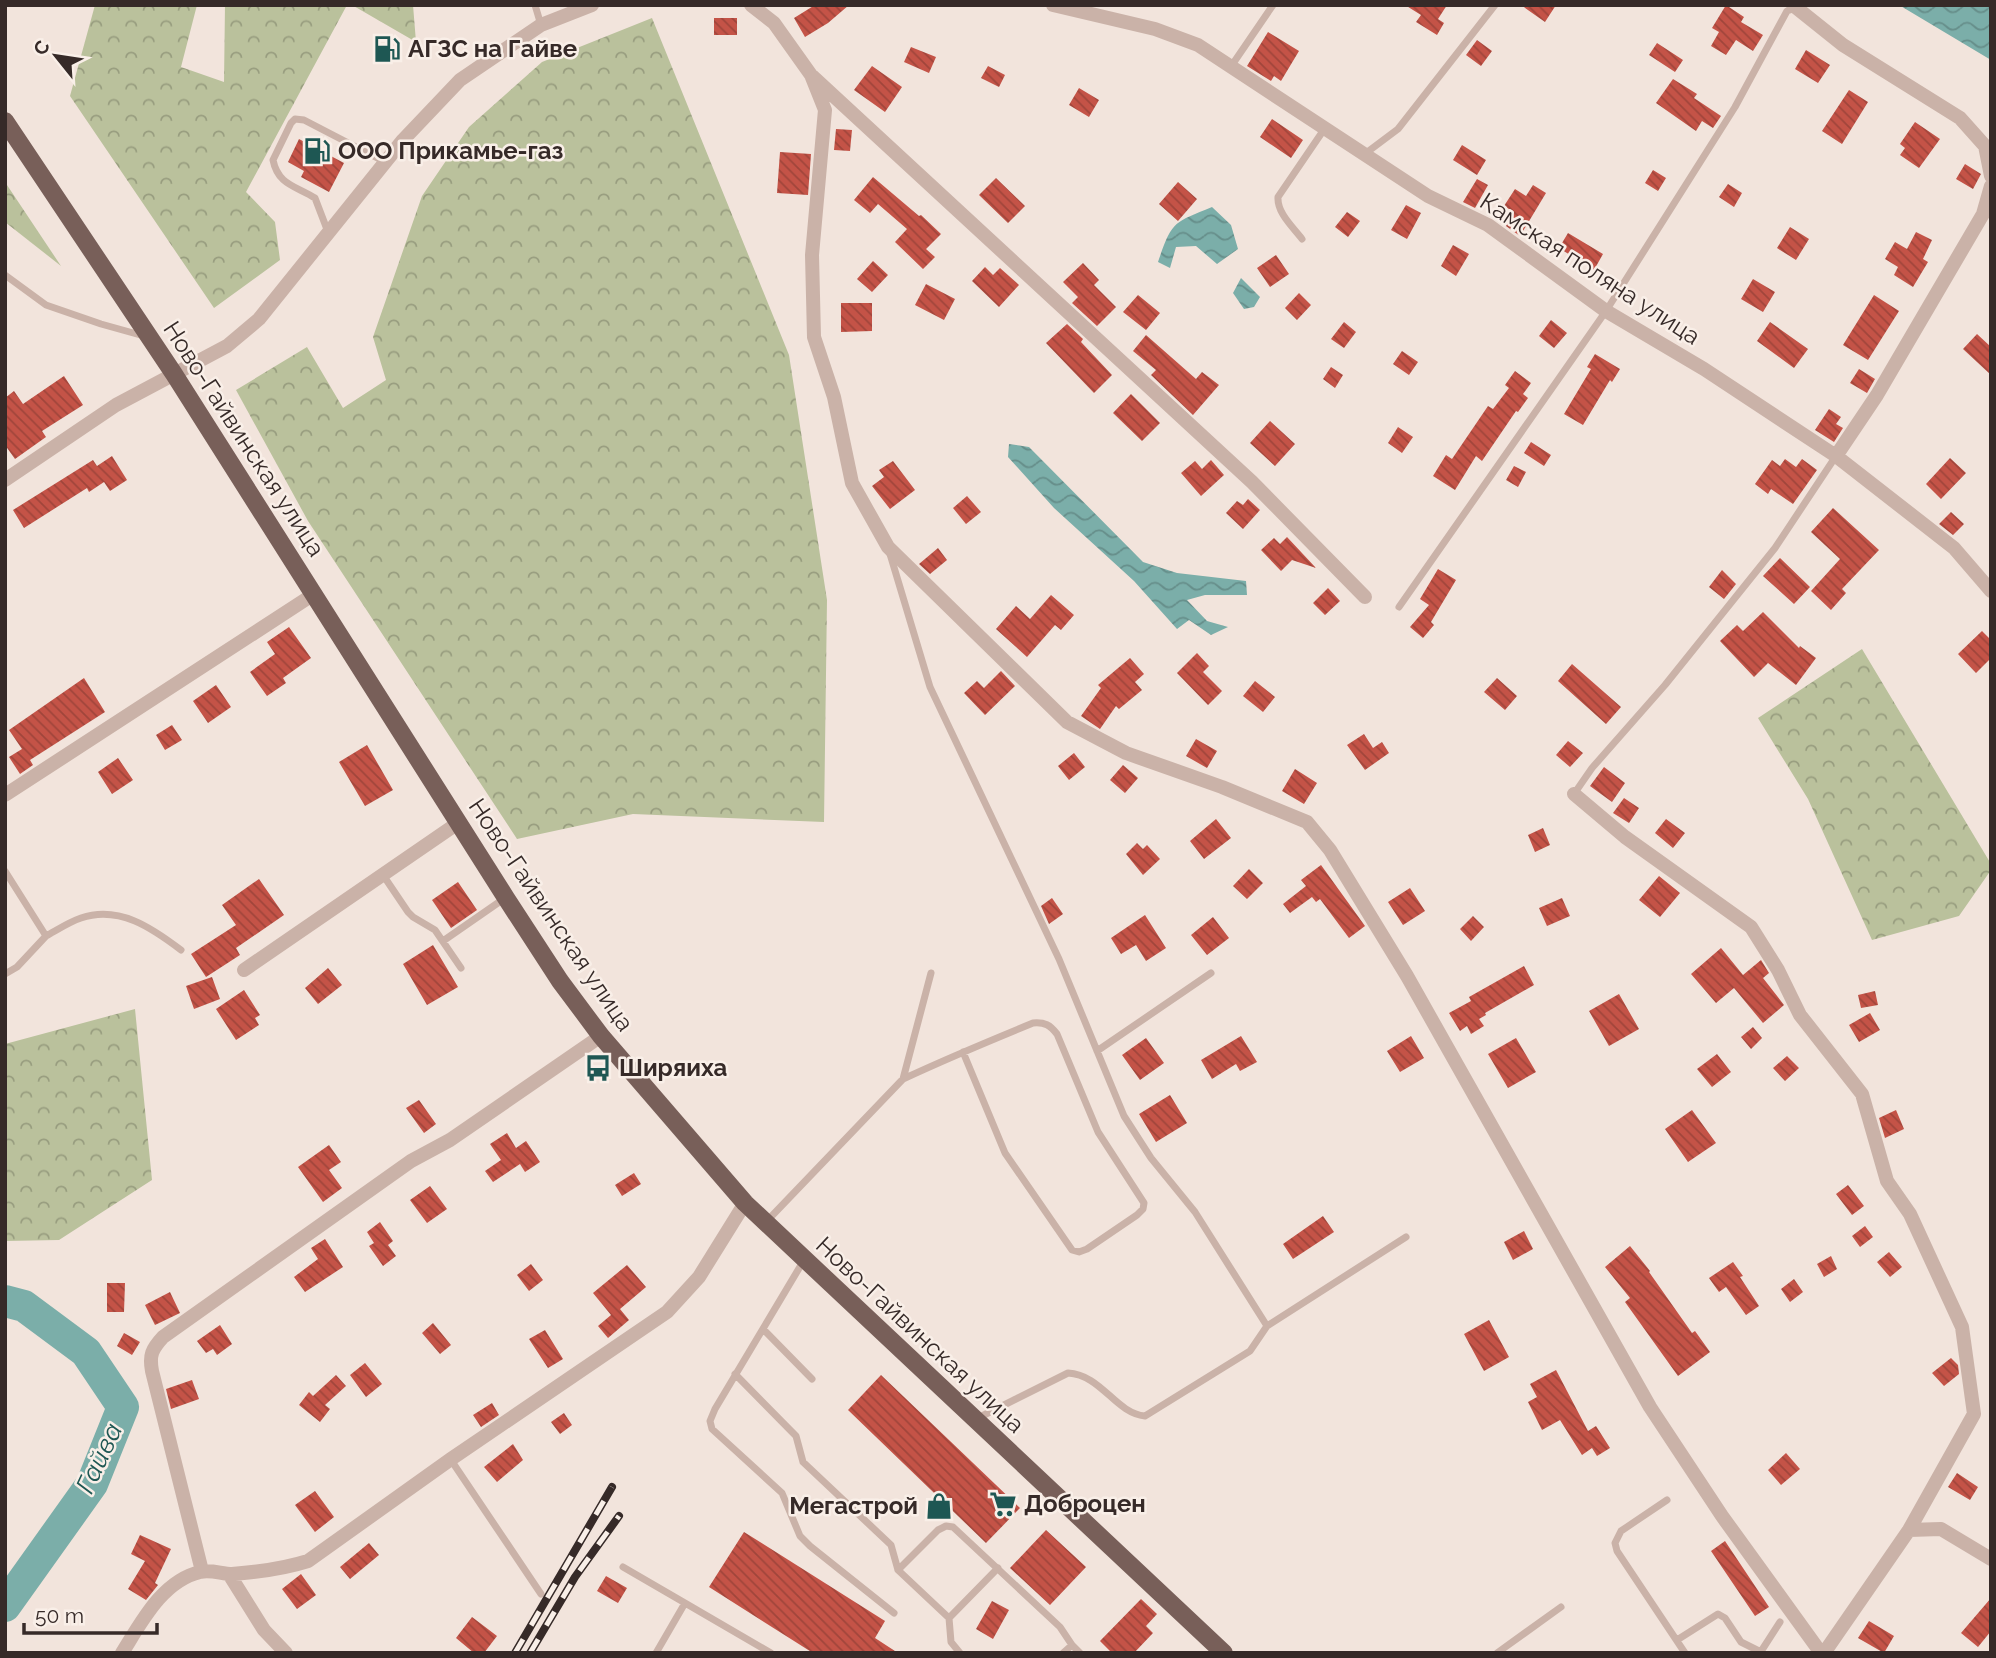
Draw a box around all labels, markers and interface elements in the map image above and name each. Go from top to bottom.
north arrow [21,21,91,91]
fuel station icon: АГЗС на Гайве [372,34,402,64]
place label: АГЗС на Гайве [408,34,577,63]
text: С [28,36,54,59]
fuel station icon: ООО Прикамье-газ [302,136,332,166]
place label: ООО Прикамье-газ [338,136,564,165]
street label: Камская поляна улица [1475,186,1706,351]
street label: Ново-Гайвинская улица [158,316,331,562]
street label: Ново-Гайвинская улица [463,793,640,1037]
bus stop icon: Ширяиха [583,1053,613,1083]
place label: Ширяиха [619,1053,728,1082]
street label: Ново-Гайвинская улица [810,1230,1031,1439]
water label: Гайва [70,1418,128,1498]
supermarket icon: Доброцен [988,1489,1018,1519]
place label: Доброцен [1024,1489,1146,1518]
place label: Мегастрой [789,1491,918,1520]
shop icon: Мегастрой [924,1491,954,1521]
scale bar [24,1592,158,1636]
text: 50 m [35,1603,84,1628]

